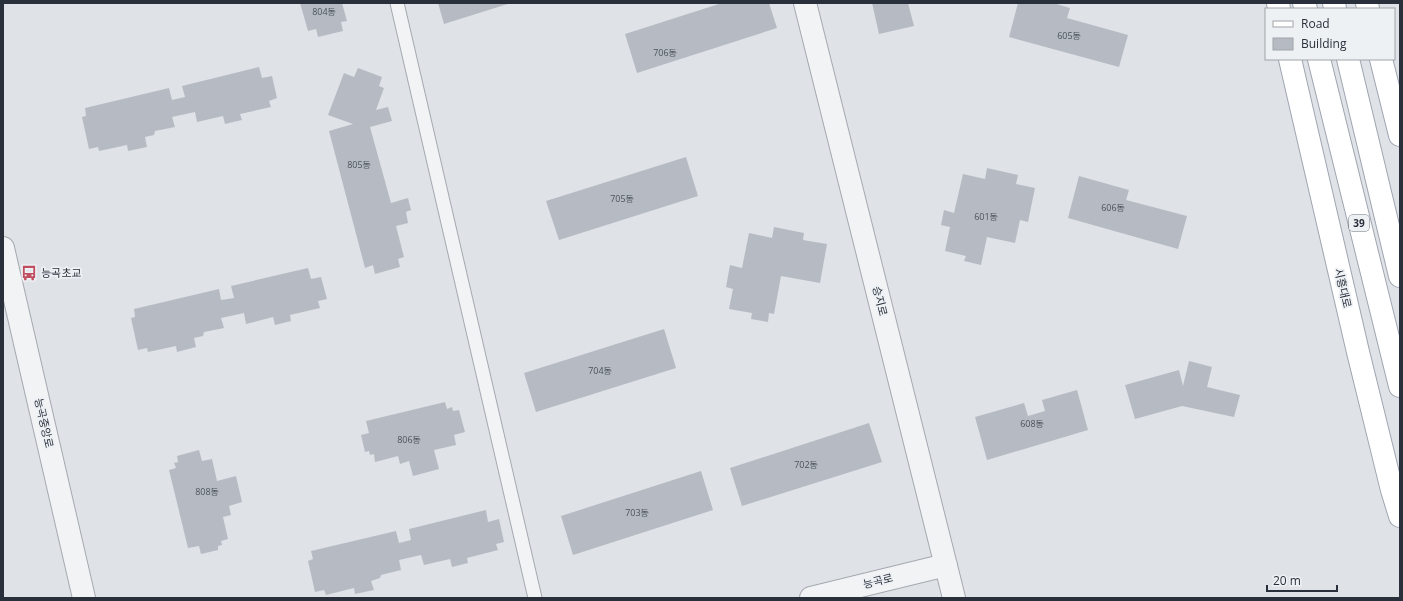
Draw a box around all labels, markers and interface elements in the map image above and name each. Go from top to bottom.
house number: 804동 [312,5,336,18]
legend [1265,8,1395,60]
text: Road [1301,15,1330,32]
house number: 605동 [1057,29,1081,42]
text: Building [1301,35,1347,52]
house number: 706동 [653,46,677,59]
house number: 805동 [347,158,371,171]
house number: 705동 [610,192,634,205]
house number: 606동 [1101,201,1125,214]
house number: 601동 [974,210,998,223]
road number: 39 [1349,215,1369,231]
bus stop icon: 능곡초교 [20,264,38,282]
place label: 능곡초교 [41,265,81,280]
street label: 시흥대로 [1332,266,1355,309]
street label: 승지로 [870,284,891,317]
house number: 704동 [588,364,612,377]
street label: 능곡중앙로 [31,397,57,449]
house number: 608동 [1020,417,1044,430]
house number: 806동 [397,433,421,446]
house number: 702동 [794,458,818,471]
house number: 808동 [195,485,219,498]
house number: 703동 [625,506,649,519]
scale bar [1267,567,1337,593]
street label: 능곡로 [861,570,894,591]
text: 20 m [1273,572,1301,589]

